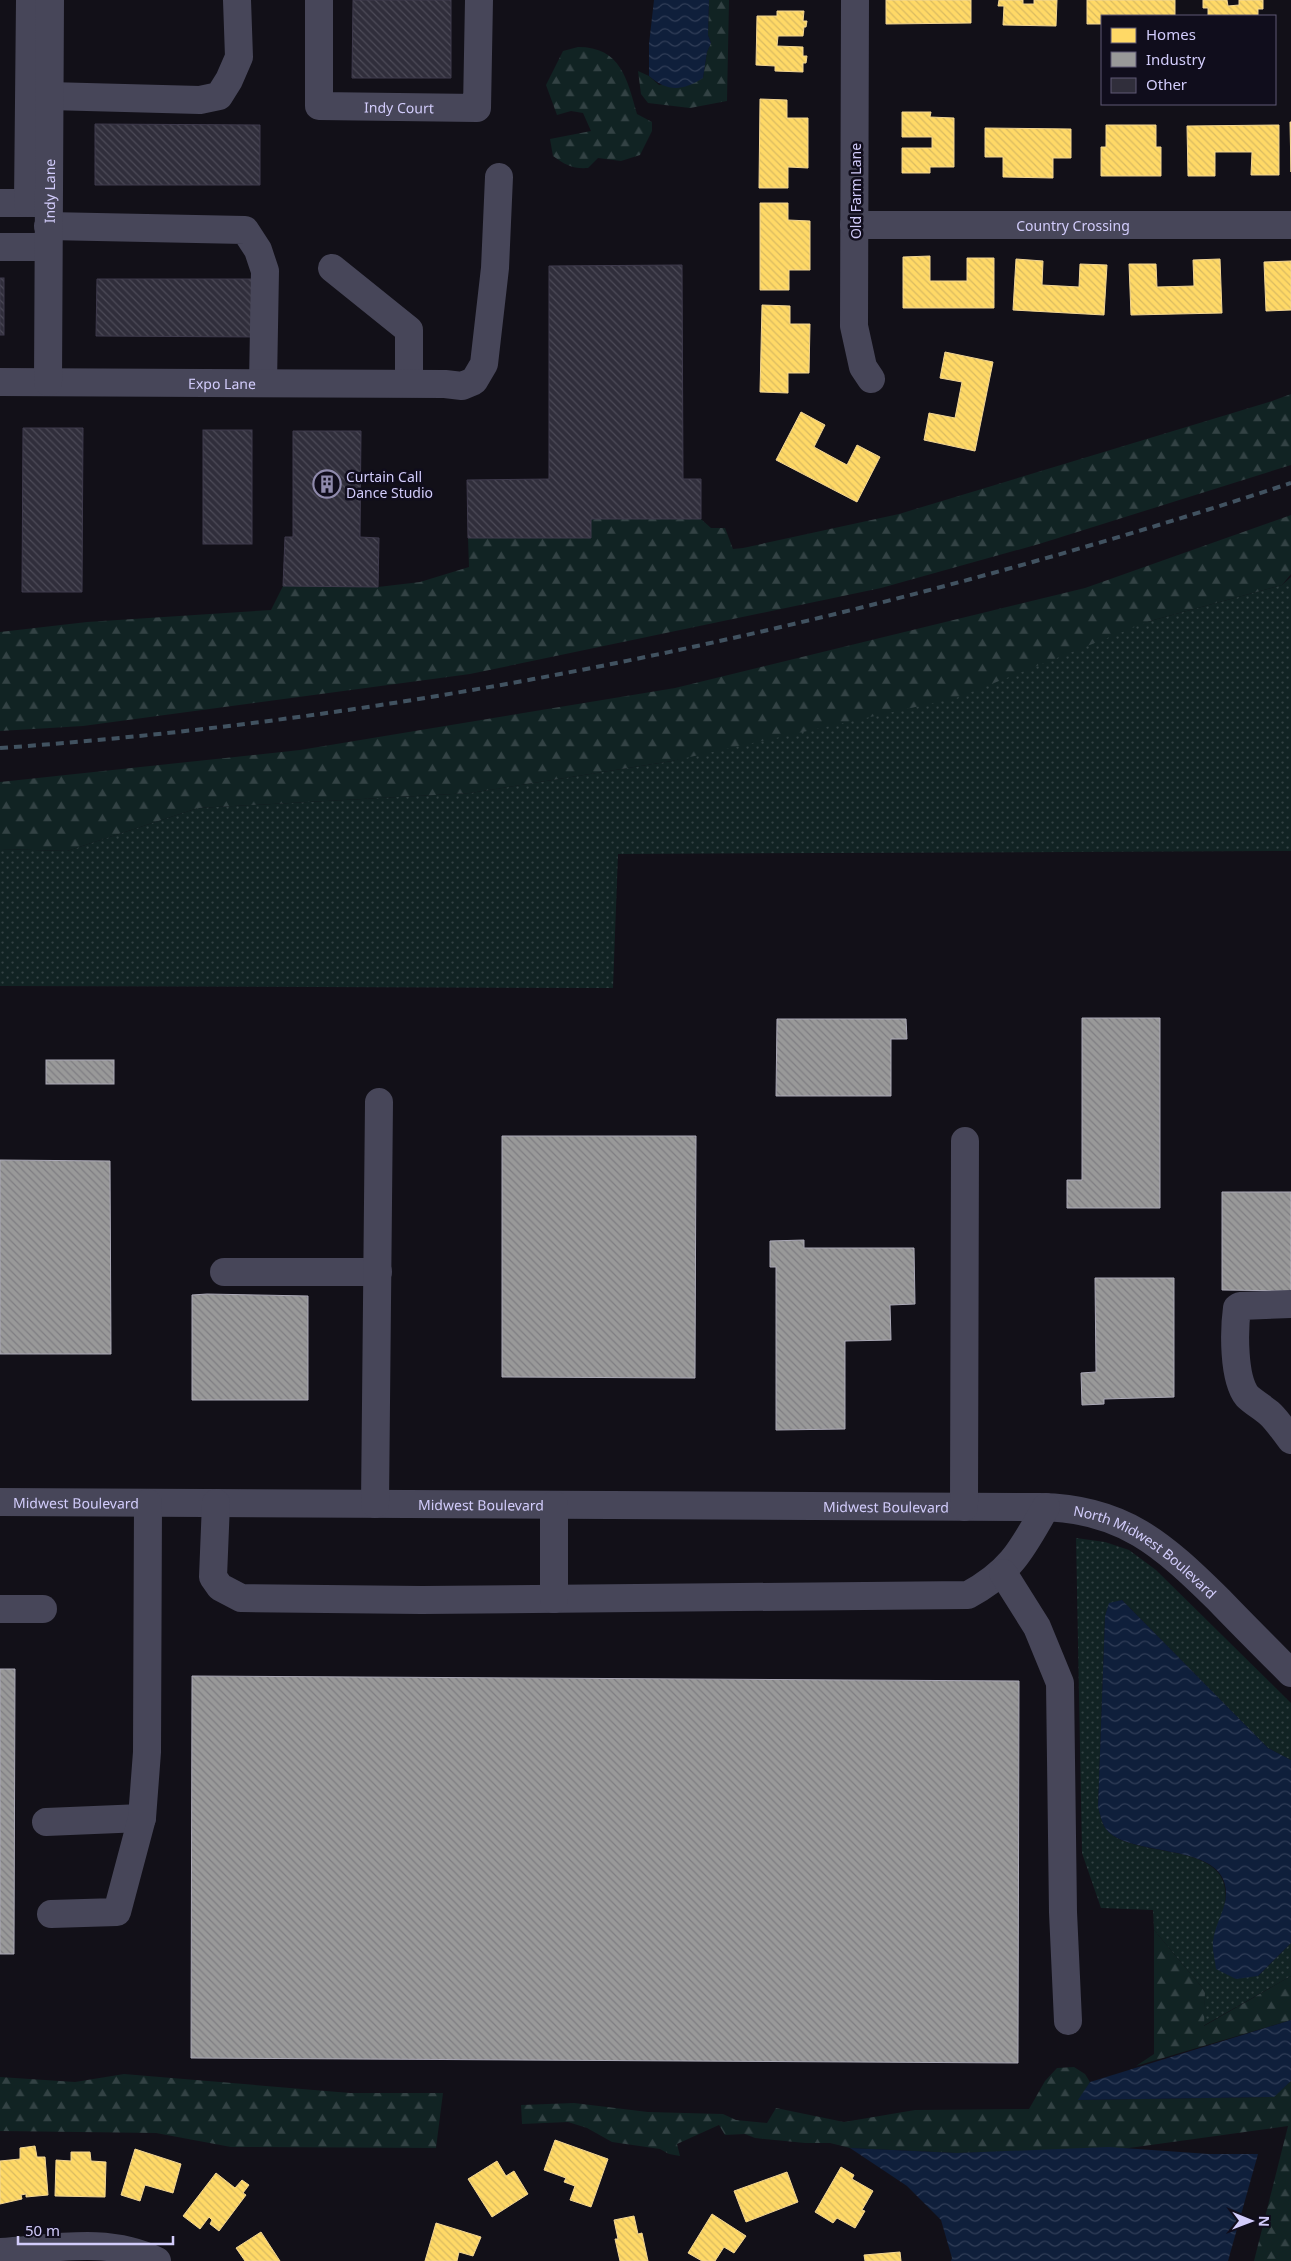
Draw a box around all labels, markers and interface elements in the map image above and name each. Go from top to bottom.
legend [1101,15,1276,105]
text: Homes [1146,24,1196,44]
text: Industry [1146,49,1206,69]
text: Other [1146,74,1187,94]
street label: Indy Court [364,97,434,117]
street label: Old Farm Lane [846,143,865,239]
street label: Indy Lane [39,159,59,223]
street label: Country Crossing [1016,216,1130,235]
street label: Expo Lane [188,373,256,393]
place label: Curtain Call Dance Studio [346,467,433,502]
building icon: Curtain Call Dance Studio [312,469,342,499]
street label: Midwest Boulevard [13,1493,139,1512]
street label: Midwest Boulevard [418,1495,544,1514]
street label: Midwest Boulevard [823,1496,949,1516]
street label: North Midwest Boulevard [1072,1500,1221,1602]
north arrow [1226,2196,1276,2246]
scale bar [18,2214,172,2246]
text: N [1255,2215,1274,2227]
text: 50 m [25,2220,60,2240]

